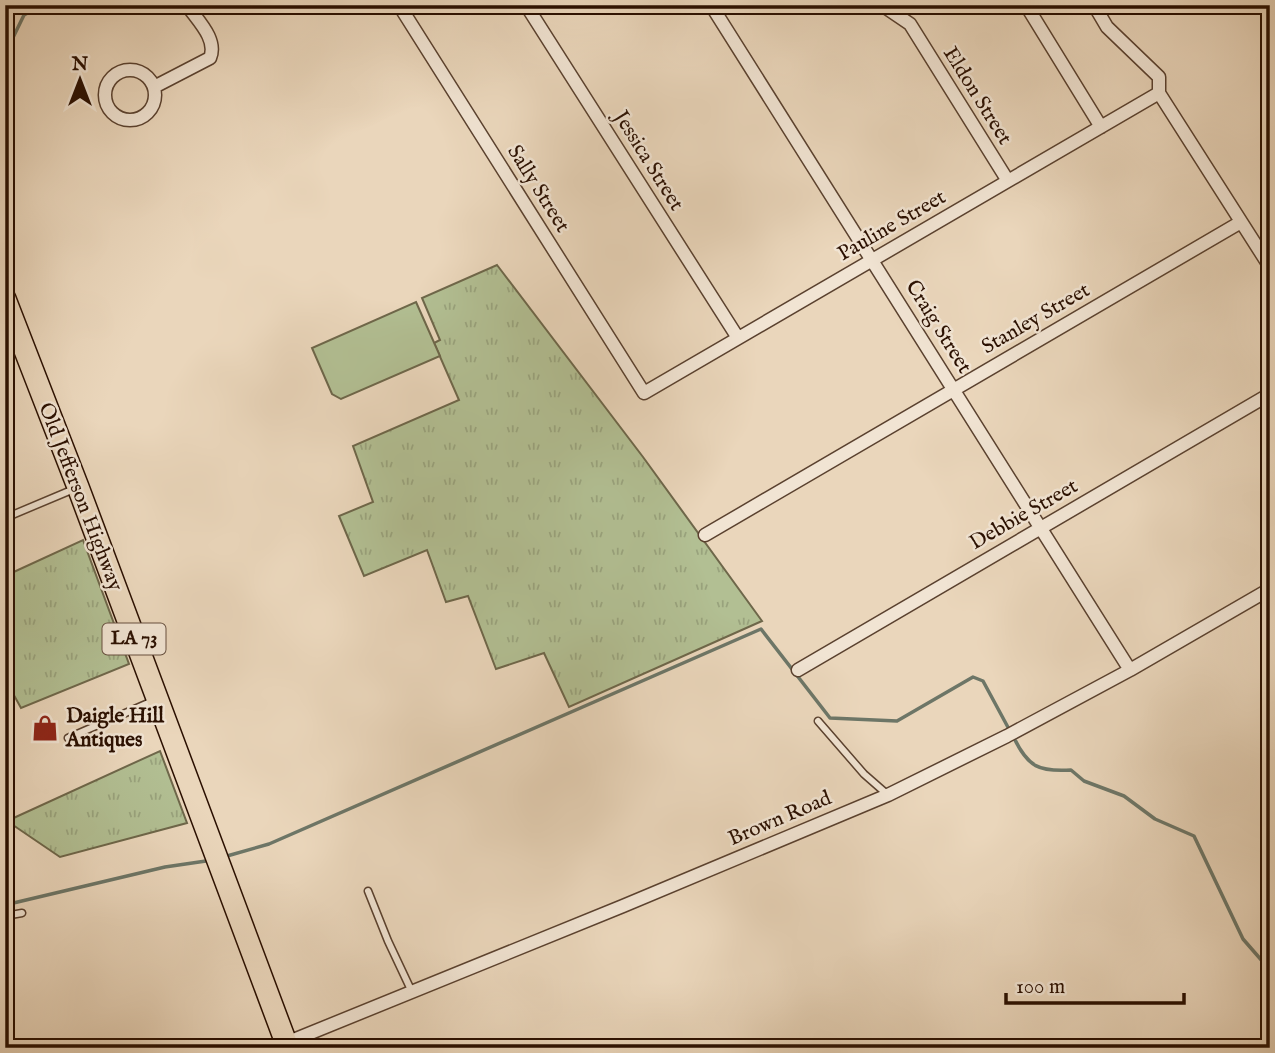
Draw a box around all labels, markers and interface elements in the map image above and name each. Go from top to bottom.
street label: Eldon Street [936,42,1018,150]
north arrow [46,46,116,116]
text: N [71,53,89,77]
street label: Jessica Street [606,104,689,216]
street label: Sally Street [501,140,575,238]
street label: Pauline Street [833,184,951,268]
street label: Craig Street [899,275,977,379]
street label: Stanley Street [977,277,1095,361]
street label: Old Jefferson Highway [32,399,129,596]
street label: Debbie Street [965,473,1083,557]
road number: LA 73 [102,624,166,654]
place label: Daigle Hill Antiques [65,703,165,754]
shop icon: Daigle Hill Antiques [30,713,60,743]
street label: Brown Road [724,785,837,853]
scale bar [1006,962,1184,1006]
text: 100 m [1016,974,1065,1001]

